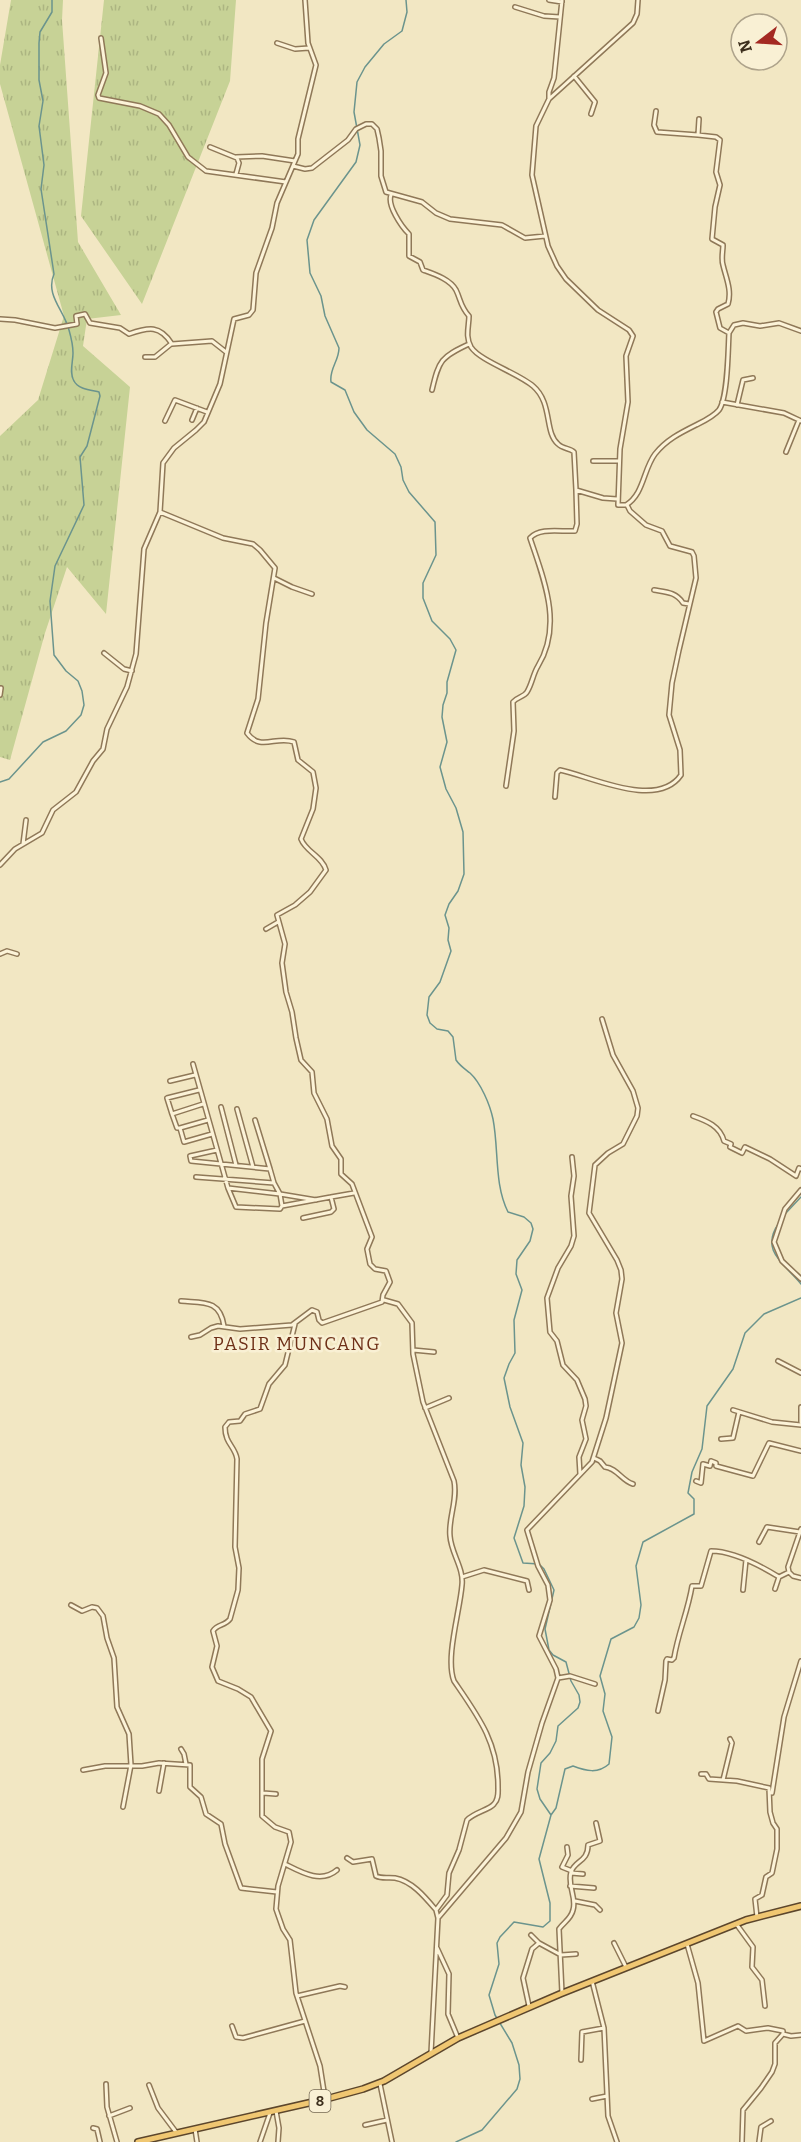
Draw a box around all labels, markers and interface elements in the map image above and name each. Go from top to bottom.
north arrow [729,12,789,72]
text: N [734,38,756,55]
district label: PASIR MUNCANG [213,1333,381,1355]
road number: 8 [310,2090,330,2112]

